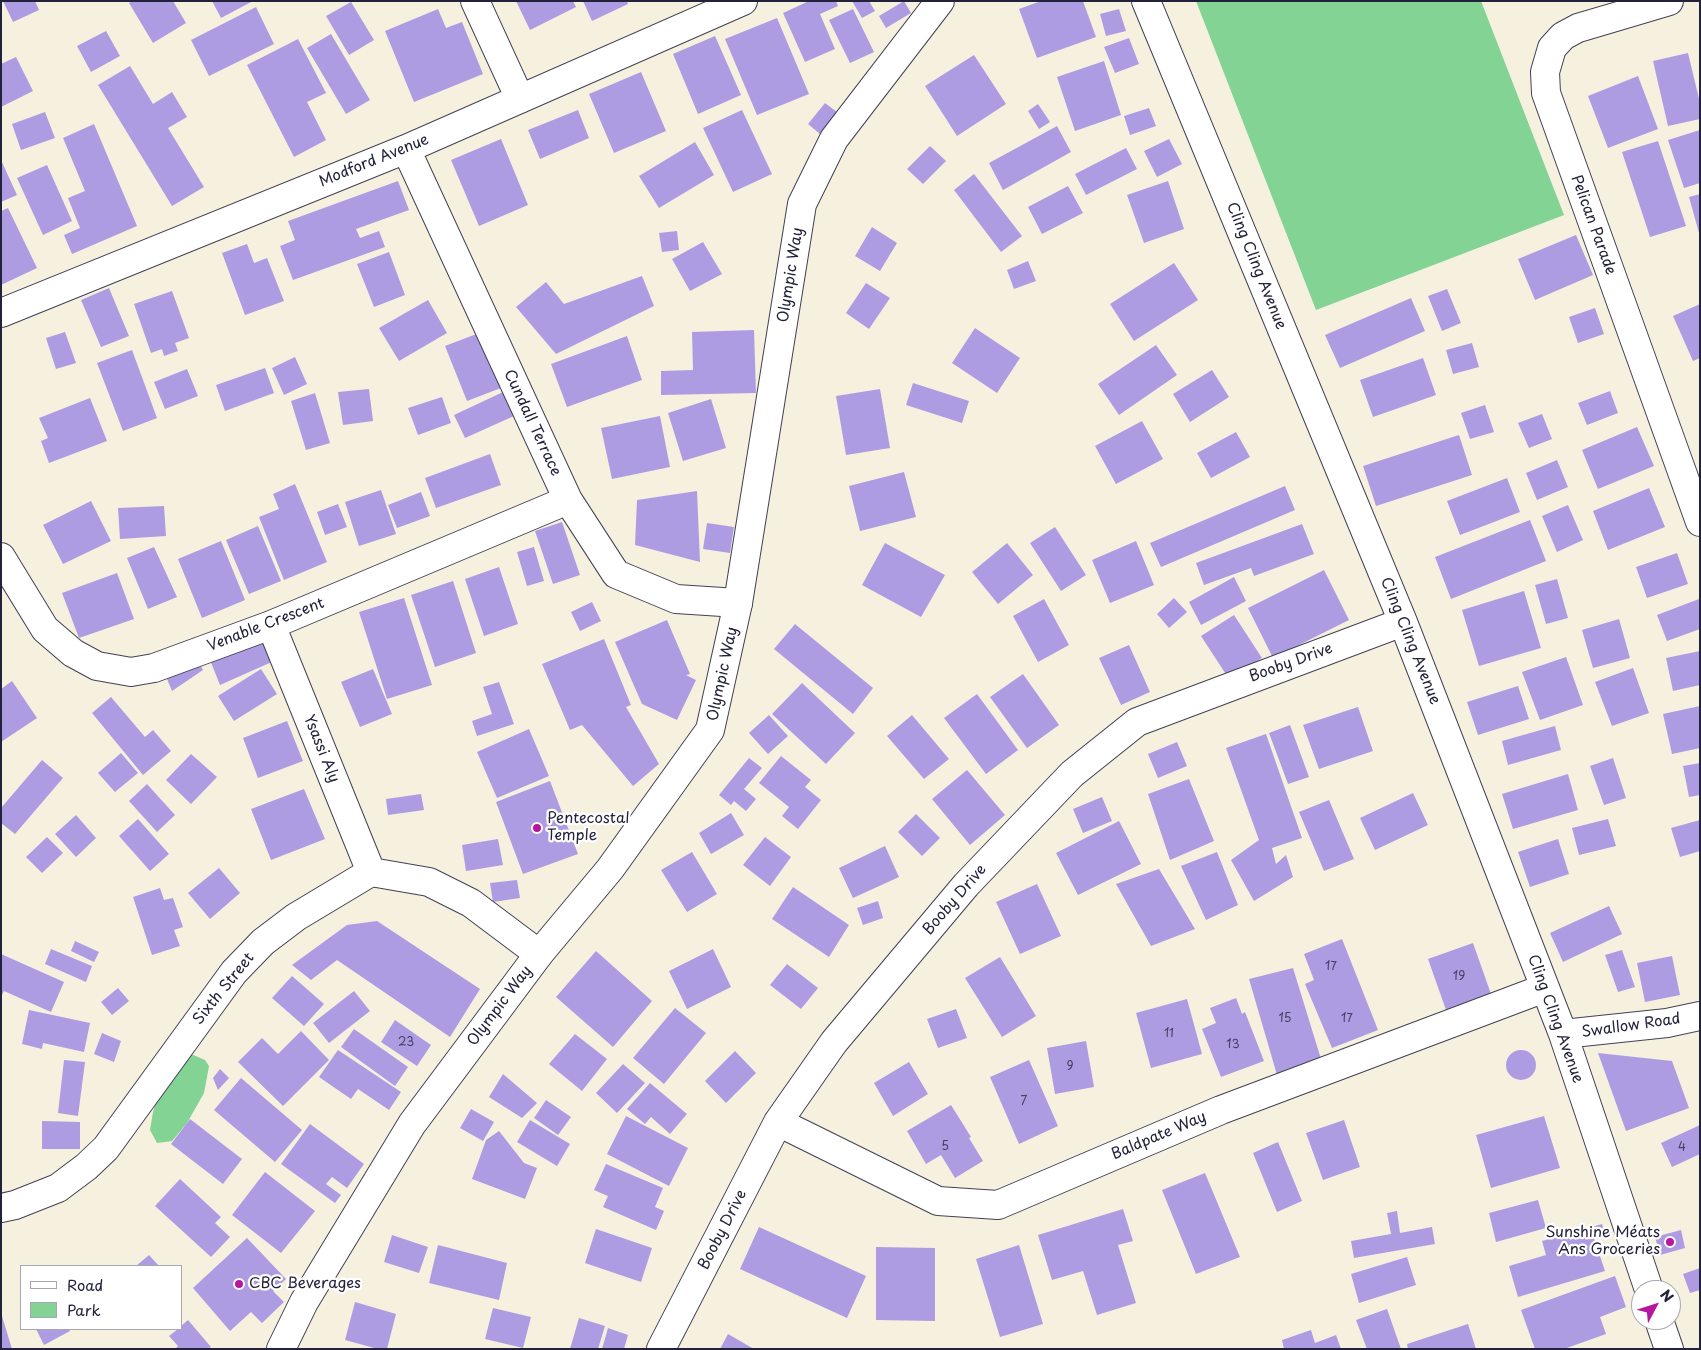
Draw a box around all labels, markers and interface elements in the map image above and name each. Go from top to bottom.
street label: Modford Avenue [316,131,432,191]
street label: Pelican Parade [1567,173,1619,277]
street label: Cling Cling Avenue [1222,200,1290,332]
street label: Olympic Way [775,226,807,324]
street label: Cundall Terrace [500,367,564,479]
street label: Cling Cling Avenue [1376,575,1444,707]
street label: Venable Crescent [205,594,327,656]
street label: Olympic Way [704,625,742,723]
street label: Booby Drive [1247,640,1335,686]
street label: Ysassi Aly [299,712,343,786]
place label: Pentecostal Temple [547,810,630,845]
marker: Pentecostal Temple [531,822,543,834]
street label: Booby Drive [920,861,990,939]
street label: Sixth Street [190,950,258,1028]
street label: Cling Cling Avenue [1523,952,1587,1086]
house number: 17 [1325,960,1337,974]
street label: Olympic Way [464,962,536,1050]
house number: 19 [1453,970,1465,984]
street label: Swallow Road [1580,1010,1682,1042]
house number: 15 [1278,1012,1292,1026]
house number: 17 [1341,1012,1353,1026]
house number: 11 [1164,1027,1174,1041]
house number: 23 [398,1036,414,1050]
house number: 13 [1226,1038,1240,1052]
house number: 9 [1066,1060,1074,1074]
house number: 7 [1021,1095,1027,1109]
street label: Baldpate Way [1109,1108,1209,1164]
house number: 5 [941,1140,949,1154]
house number: 4 [1678,1141,1686,1155]
street label: Booby Drive [695,1187,751,1273]
place label: Sunshine Méats Ans Groceries [1546,1224,1660,1259]
marker: Sunshine Méats Ans Groceries [1664,1236,1676,1248]
legend [20,1265,182,1330]
text: Road [67,1273,103,1296]
place label: CBC Beverages [249,1275,361,1293]
marker: CBC Beverages [233,1278,245,1290]
north arrow [1631,1280,1681,1330]
text: N [1655,1285,1679,1307]
text: Park [67,1298,101,1321]

